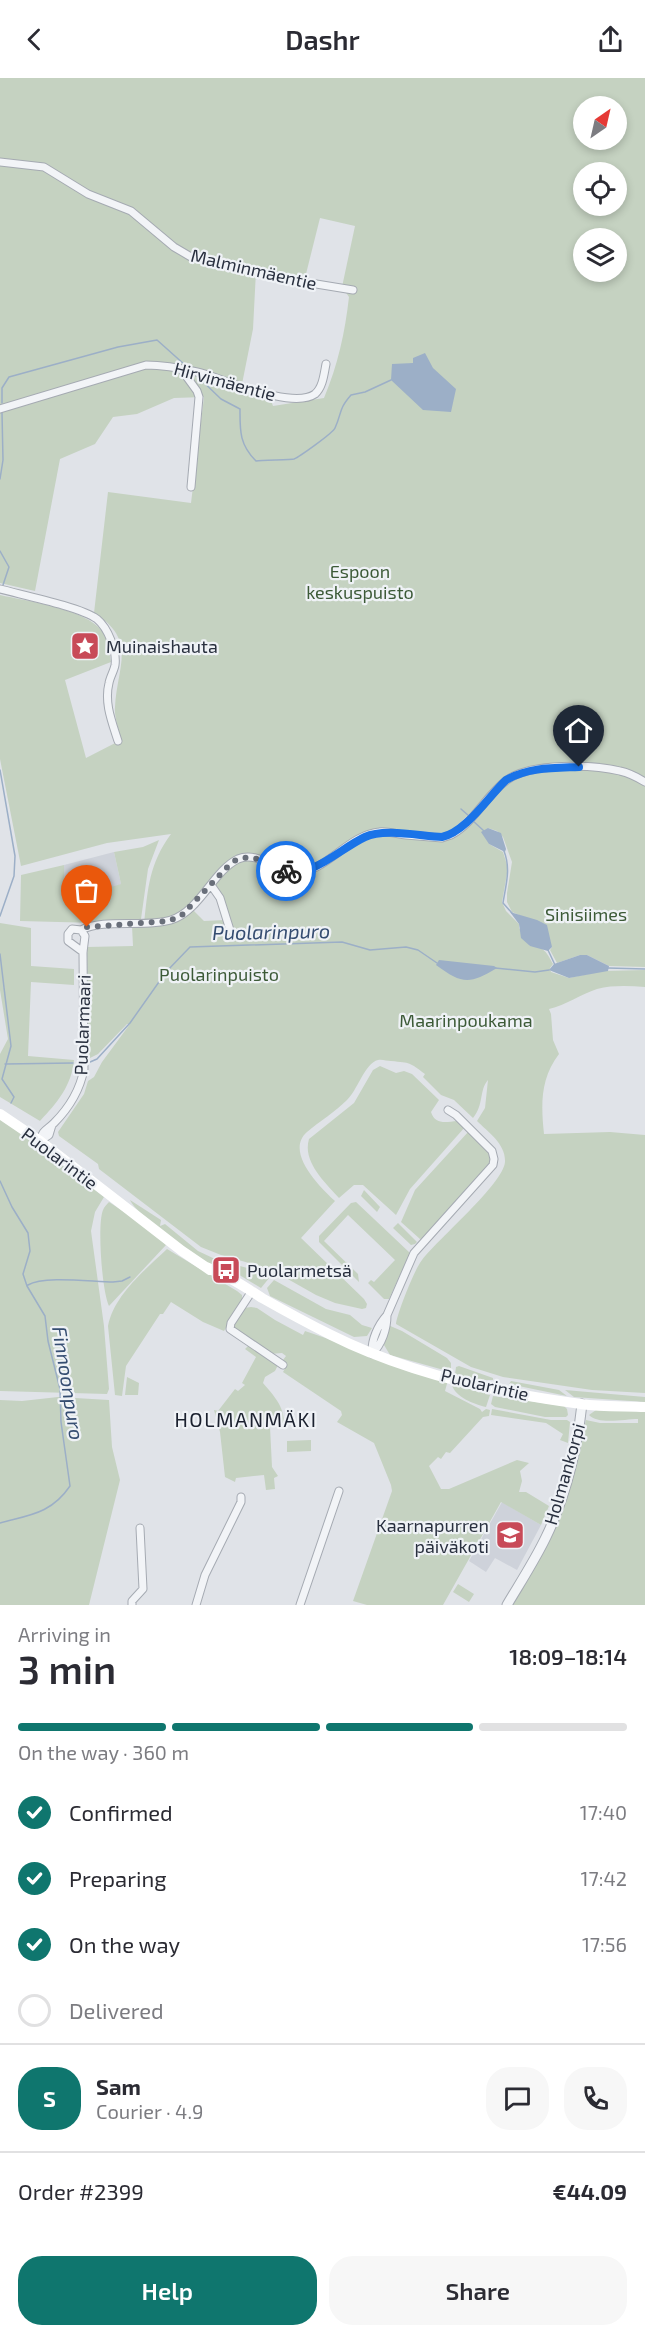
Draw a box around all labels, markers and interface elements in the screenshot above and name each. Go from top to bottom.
icon: back [18,23,51,56]
text: Dashr [285,23,360,55]
icon: share [594,23,627,56]
north arrow [573,96,627,150]
map controls [573,96,627,282]
button: locate [573,162,627,216]
button: layers [573,228,627,282]
street label: Malminmäentie [189,244,319,294]
street label: Hirvimäentie [172,357,278,405]
park label: Espoon keskuspuisto [306,560,414,603]
place icon: Muinaishauta [69,630,101,662]
place label: Muinaishauta [106,635,218,657]
pin [553,705,604,767]
icon: home [562,714,595,747]
courier [256,841,316,901]
icon: bike [270,855,303,888]
pin [61,865,112,927]
icon: bag [70,874,103,907]
park label: Sinisiimes [545,903,627,925]
water label: Puolarinpuro [212,918,330,944]
park label: Puolarinpuisto [159,963,279,985]
street label: Puolarmaari [69,974,95,1076]
park label: Maarinpoukama [399,1009,533,1031]
street label: Puolarintie [18,1122,102,1194]
bus stop icon: Puolarmetsä [210,1254,242,1286]
place label: Puolarmetsä [247,1259,352,1281]
water label: Finnoonpuro [48,1324,90,1442]
street label: Puolarintie [439,1363,531,1405]
district label: HOLMANMÄKI [174,1407,318,1431]
street label: Holmankorpi [539,1421,589,1527]
place label: Kaarnapurren päiväkoti [376,1514,489,1557]
school or university icon: Kaarnapurren päiväkoti [494,1519,526,1551]
text: Arriving in [18,1622,111,1646]
text: 18:09–18:14 [509,1643,627,1669]
text: 3 min [18,1645,116,1692]
text: On the way · 360 m [18,1740,189,1764]
icon: check [18,1796,51,1829]
text: Confirmed [69,1799,173,1825]
text: 17:40 [580,1800,627,1824]
icon: check [18,1862,51,1895]
text: Preparing [69,1865,167,1891]
text: 17:42 [581,1866,627,1890]
icon: check [18,1928,51,1961]
text: On the way [69,1931,180,1957]
text: 17:56 [582,1932,627,1956]
text: Delivered [69,1997,164,2023]
button: chat [486,2067,549,2130]
button: phone [564,2067,627,2130]
text: Sam [96,2073,141,2099]
text: S [43,2085,56,2111]
text: Courier · 4.9 [96,2099,203,2123]
text: Order #2399 [18,2178,144,2204]
text: €44.09 [553,2178,627,2204]
button: Help [18,2256,317,2325]
button: Share [329,2256,627,2325]

